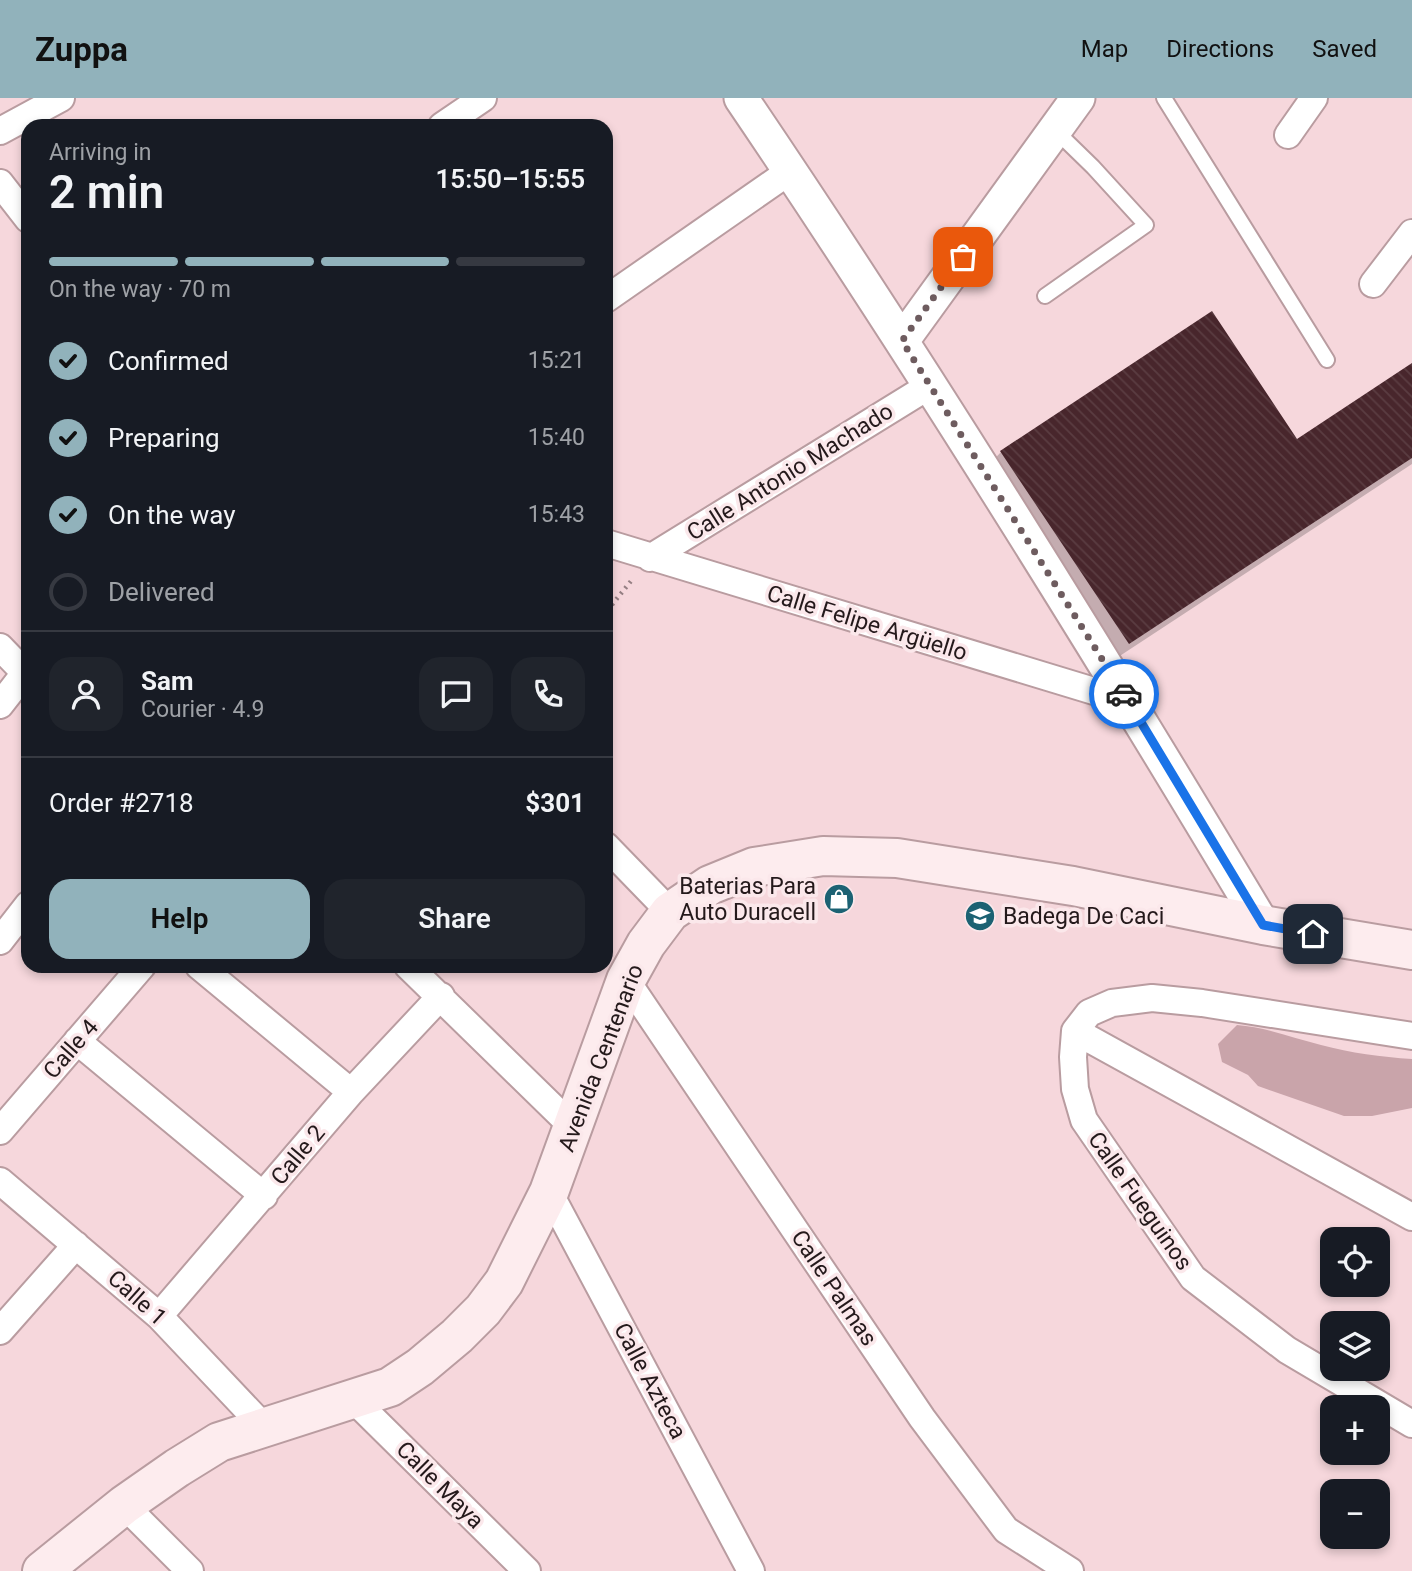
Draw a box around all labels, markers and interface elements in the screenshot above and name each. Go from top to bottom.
text: Zuppa [35,30,128,69]
text: Map [1081,35,1128,63]
text: Directions [1166,35,1274,63]
text: Saved [1312,35,1377,63]
text: Arriving in [49,139,152,166]
text: 15:50–15:55 [435,164,585,194]
text: 2 min [49,165,164,219]
pin [933,227,993,287]
icon: bag [944,238,982,276]
text: On the way · 70 m [49,276,231,303]
icon: check [49,342,87,380]
text: Confirmed [108,346,229,376]
text: 15:21 [528,347,585,374]
street label: Calle Antonio Machado [682,398,898,546]
icon: check [49,419,87,457]
text: Preparing [108,423,220,453]
text: 15:40 [528,424,585,451]
icon: check [49,496,87,534]
text: On the way [108,500,236,530]
text: 15:43 [528,501,585,528]
text: Delivered [108,577,215,607]
street label: Calle Felipe Argüello [764,580,970,666]
button: person [49,657,123,731]
button: chat [419,657,493,731]
button: phone [511,657,585,731]
courier [1089,659,1159,729]
text: Sam [141,666,193,696]
icon: car [1105,675,1143,713]
text: Courier · 4.9 [141,696,264,723]
text: Order #2718 [49,788,194,818]
text: $301 [525,788,585,818]
place label: Baterias Para Auto Duracell [679,873,816,926]
button: Help [49,879,310,959]
button: Share [324,879,585,959]
shop icon: Baterias Para Auto Duracell [822,882,856,916]
school or university icon: Badega De Caci [963,899,997,933]
place label: Badega De Caci [1003,903,1164,930]
pin [1283,904,1343,964]
icon: home [1294,915,1332,953]
street label: Avenida Centenario [553,961,649,1155]
street label: Calle 4 [38,1014,104,1084]
street label: Calle 2 [265,1120,331,1190]
street label: Calle Fueguinos [1082,1127,1198,1275]
street label: Calle Palmas [785,1225,883,1351]
map controls [1320,1227,1390,1549]
button: locate [1320,1227,1390,1297]
street label: Calle 1 [102,1265,172,1331]
button: layers [1320,1311,1390,1381]
street label: Calle Azteca [608,1318,692,1444]
button: + [1320,1395,1390,1465]
street label: Calle Maya [391,1436,489,1534]
button: − [1320,1479,1390,1549]

